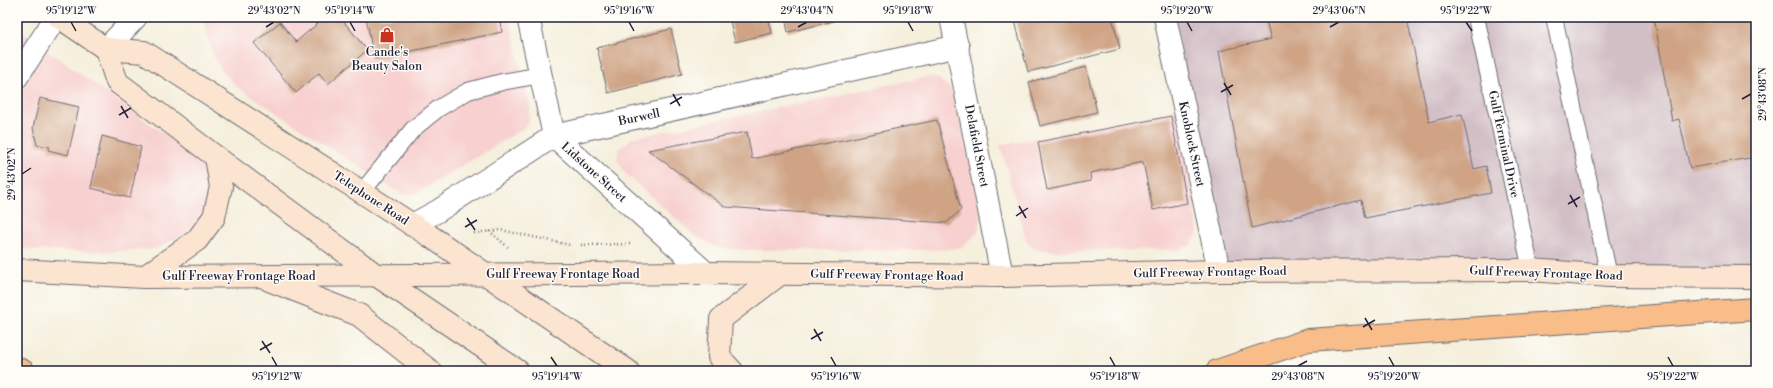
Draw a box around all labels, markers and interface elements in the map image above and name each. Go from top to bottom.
text: 95°19'12"W [46,5,97,17]
text: 29°43'02"N [248,5,301,17]
text: 95°19'14"W [325,5,376,17]
text: 95°19'16"W [604,5,655,17]
text: 29°43'04"N [780,5,834,17]
text: 95°19'18"W [883,5,934,17]
text: 95°19'20"W [1161,5,1214,17]
text: 29°43'06"N [1312,5,1366,17]
text: 95°19'22"W [1440,5,1493,17]
shop icon: Cande's Beauty Salon [378,26,396,44]
place label: Cande's Beauty Salon [351,45,422,74]
text: 29°43'08"N [1757,67,1769,121]
street label: Gulf Terminal Drive [1485,89,1522,199]
street label: Knoblock Street [1175,100,1208,189]
street label: Delafield Street [961,104,992,189]
street label: Burwell [616,106,662,129]
street label: Lidstone Street [558,139,630,206]
text: 29°43'02"N [6,147,18,200]
street label: Telephone Road [330,168,412,229]
street label: Gulf Freeway Frontage Road [1469,263,1623,284]
street label: Gulf Freeway Frontage Road [1133,264,1287,281]
street label: Gulf Freeway Frontage Road [486,267,640,282]
street label: Gulf Freeway Frontage Road [810,267,964,284]
street label: Gulf Freeway Frontage Road [162,269,316,284]
text: 95°19'12"W [252,371,303,383]
text: 95°19'14"W [532,371,583,383]
text: 95°19'16"W [811,371,862,383]
text: 95°19'18"W [1090,371,1141,383]
text: 29°43'08"N [1271,371,1325,383]
text: 95°19'20"W [1368,371,1421,383]
text: 95°19'22"W [1647,371,1700,383]

